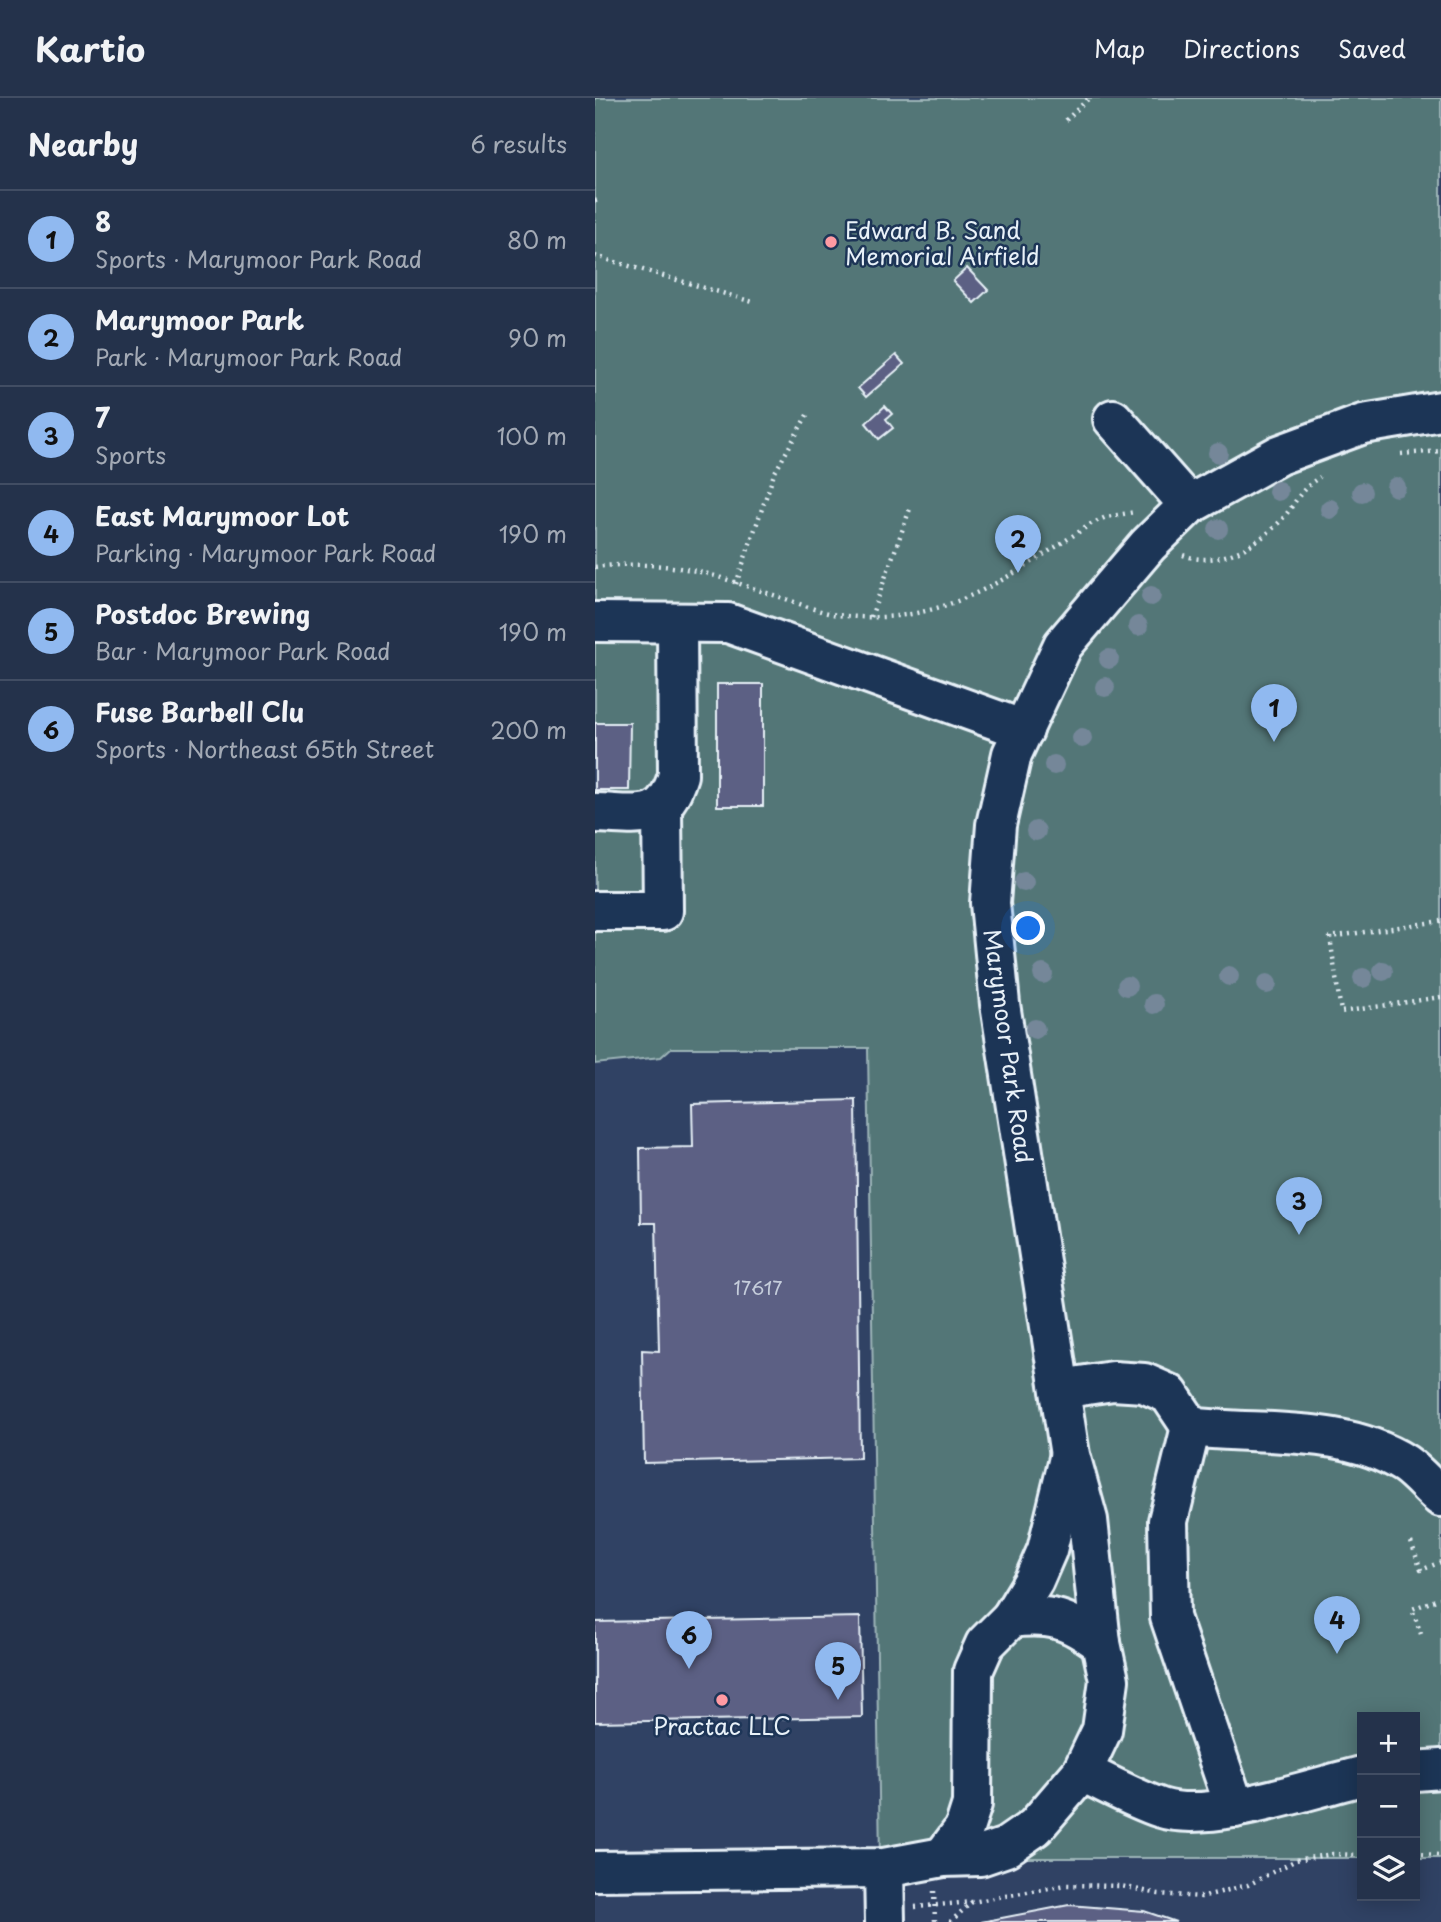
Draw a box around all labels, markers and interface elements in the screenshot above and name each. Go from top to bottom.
text: Kartio [35,23,145,73]
text: Map [1094,30,1145,66]
text: Directions [1183,30,1300,66]
text: Saved [1338,30,1406,66]
text: Nearby [28,121,138,166]
text: 6 results [471,126,567,161]
text: 8 [95,202,111,241]
place label: Edward B. Sand Memorial Airfield [845,212,1040,273]
text: 1 [46,222,57,257]
text: 80 m [507,222,567,257]
marker: Edward B. Sand Memorial Airfield [823,234,839,250]
text: Sports · Marymoor Park Road [95,241,422,276]
text: Marymoor Park [95,300,304,339]
text: 2 [43,320,59,355]
text: 90 m [508,320,567,355]
text: Park · Marymoor Park Road [95,339,403,374]
text: 7 [95,398,110,437]
text: 3 [43,418,59,453]
text: 100 m [497,418,567,453]
text: Sports [95,437,166,472]
text: East Marymoor Lot [95,496,349,535]
pin: 2 [995,515,1041,573]
text: 4 [43,516,59,551]
text: 190 m [499,516,567,551]
text: Parking · Marymoor Park Road [95,535,437,570]
text: Postdoc Brewing [95,594,310,633]
text: 5 [44,614,58,649]
text: 190 m [499,614,567,649]
text: Bar · Marymoor Park Road [95,633,391,668]
pin: 1 [1251,684,1297,742]
text: Fuse Barbell Clu [95,692,304,731]
text: 6 [43,712,59,747]
text: 200 m [490,712,567,747]
text: Sports · Northeast 65th Street [95,731,434,766]
your location [1011,911,1045,945]
street label: Marymoor Park Road [975,927,1043,1165]
pin: 3 [1276,1177,1322,1235]
house number: 17617 [734,1273,782,1301]
pin: 4 [1314,1596,1360,1654]
pin: 6 [666,1611,712,1669]
pin: 5 [815,1642,861,1700]
marker: Practac LLC [714,1692,730,1708]
place label: Practac LLC [653,1708,791,1743]
map controls [1357,1712,1420,1901]
button: + [1357,1712,1420,1775]
button: − [1357,1775,1420,1838]
button: layers [1357,1838,1420,1901]

